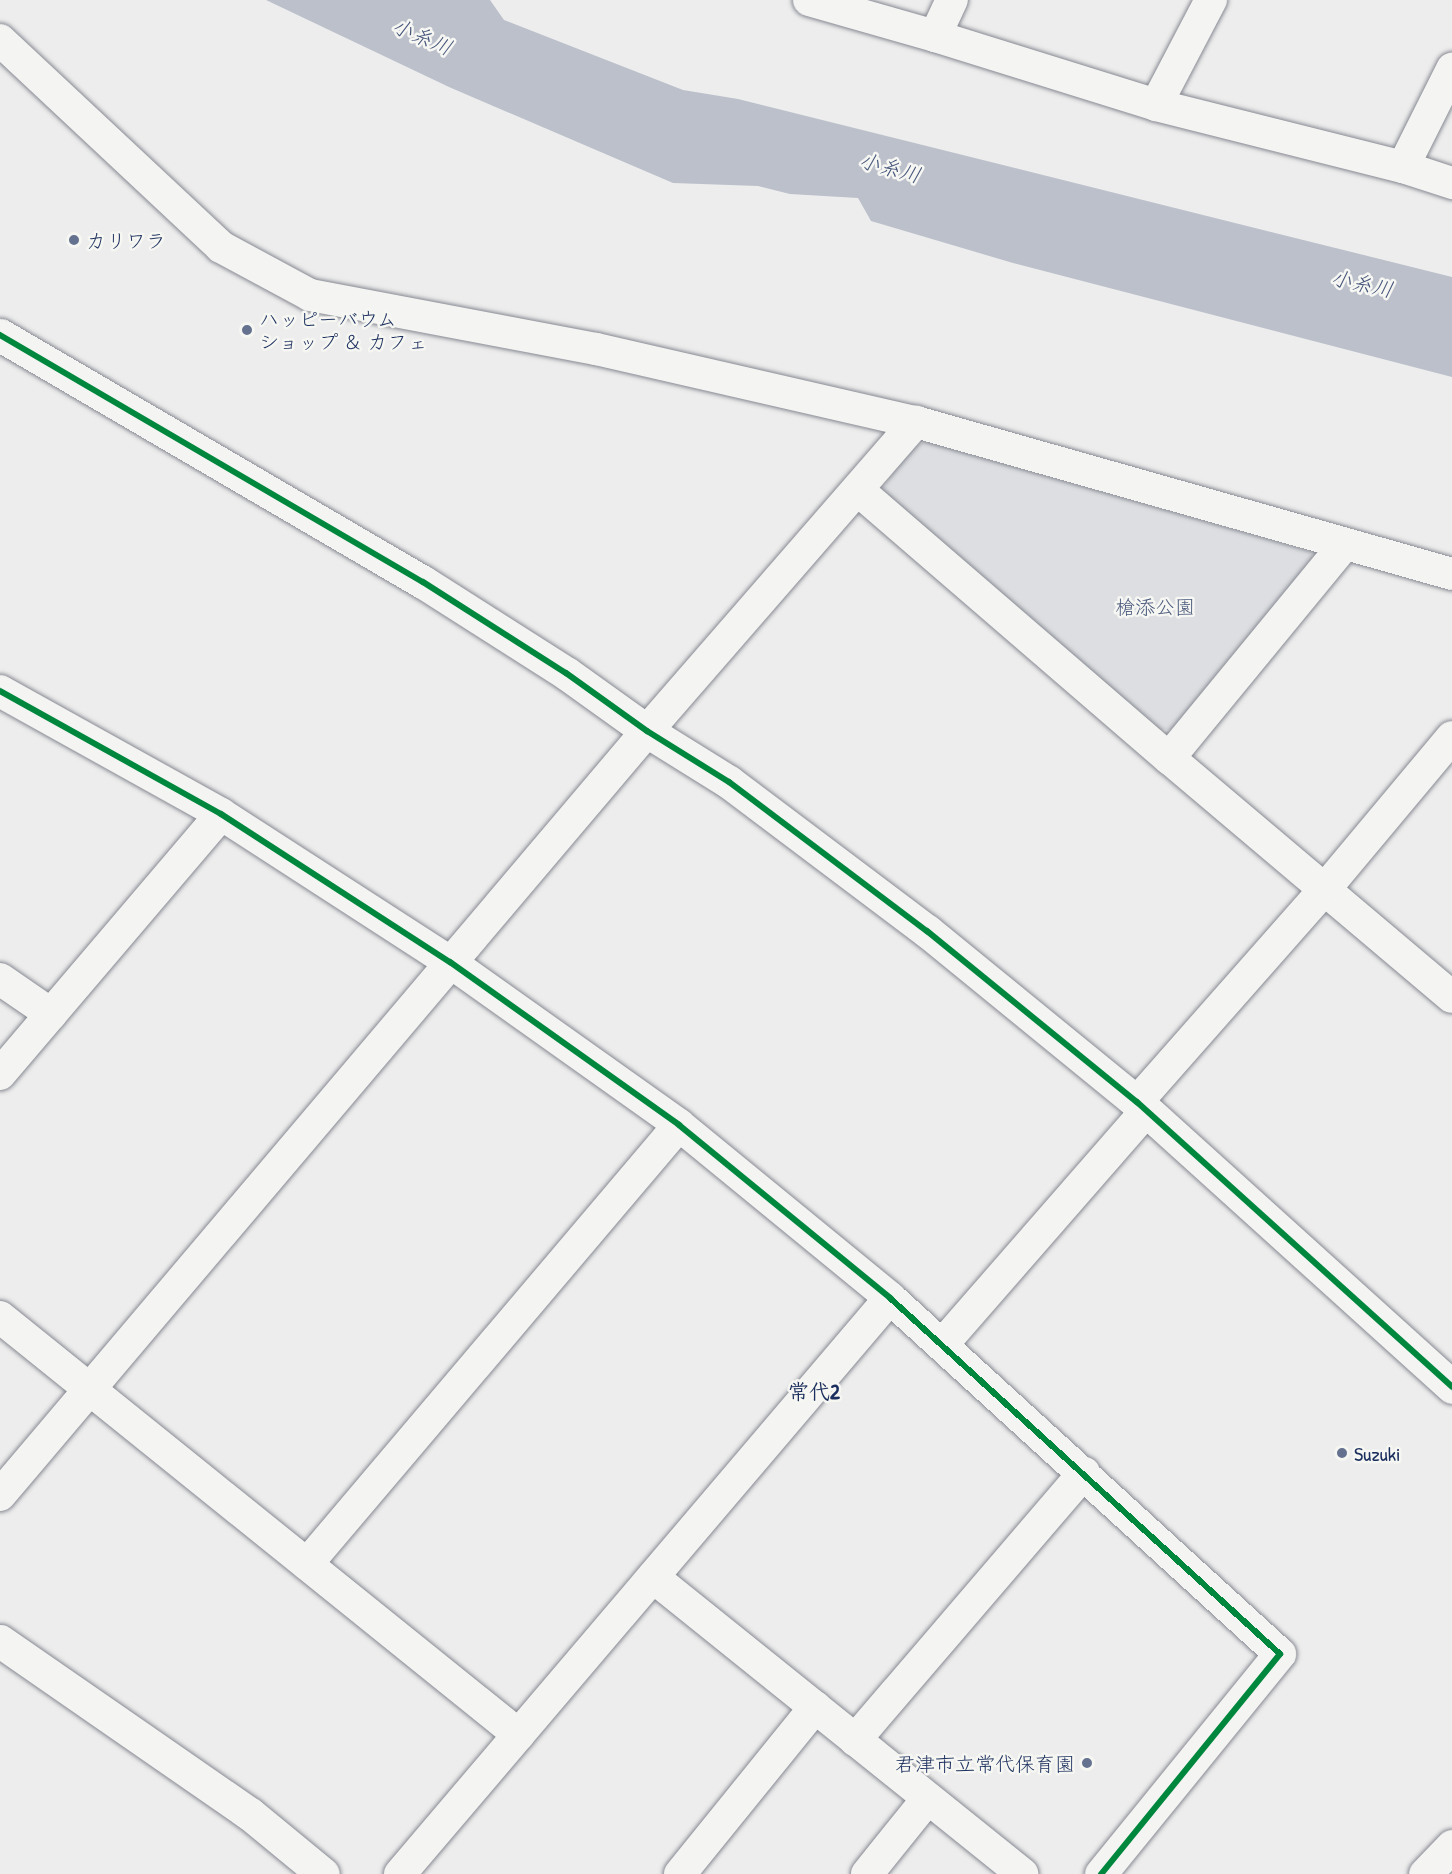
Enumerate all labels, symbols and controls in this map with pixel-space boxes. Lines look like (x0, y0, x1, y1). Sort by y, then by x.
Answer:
water label: 小糸川 (388, 13, 456, 61)
water label: 小糸川 (856, 148, 924, 188)
place label: カリワラ (86, 228, 166, 252)
marker: カリワラ (67, 233, 81, 247)
water label: 小糸川 (1329, 265, 1395, 303)
place label: ハッピーバウム ショップ ＆ カフェ (259, 306, 428, 353)
marker: ハッピーバウム ショップ ＆ カフェ (240, 323, 254, 337)
park label: 槍添公園 (1115, 594, 1195, 618)
district label: 常代2 (788, 1379, 840, 1405)
place label: Suzuki (1354, 1441, 1401, 1465)
marker: Suzuki (1335, 1446, 1349, 1460)
place label: 君津市立常代保育園 (895, 1751, 1075, 1775)
marker: 君津市立常代保育園 (1080, 1756, 1094, 1770)

